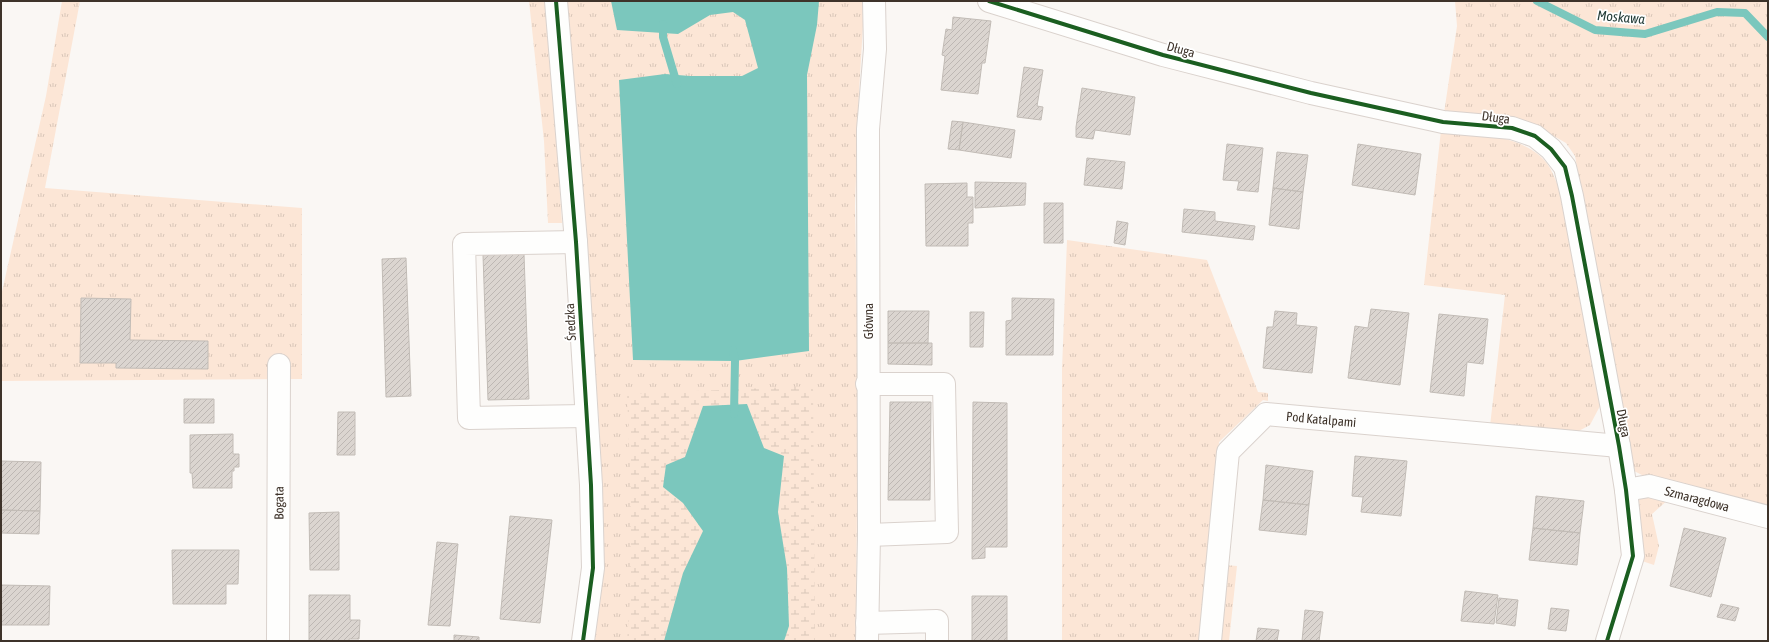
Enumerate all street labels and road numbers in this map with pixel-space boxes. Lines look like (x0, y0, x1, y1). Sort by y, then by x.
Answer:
street label: Długa (1165, 38, 1197, 61)
street label: Długa (1481, 108, 1511, 127)
street label: Średzka (562, 303, 579, 341)
street label: Główna (861, 303, 876, 339)
street label: Długa (1613, 408, 1634, 438)
street label: Pod Katalpami (1285, 409, 1357, 430)
street label: Szmaragdowa (1663, 483, 1731, 515)
street label: Bogata (271, 486, 287, 520)

